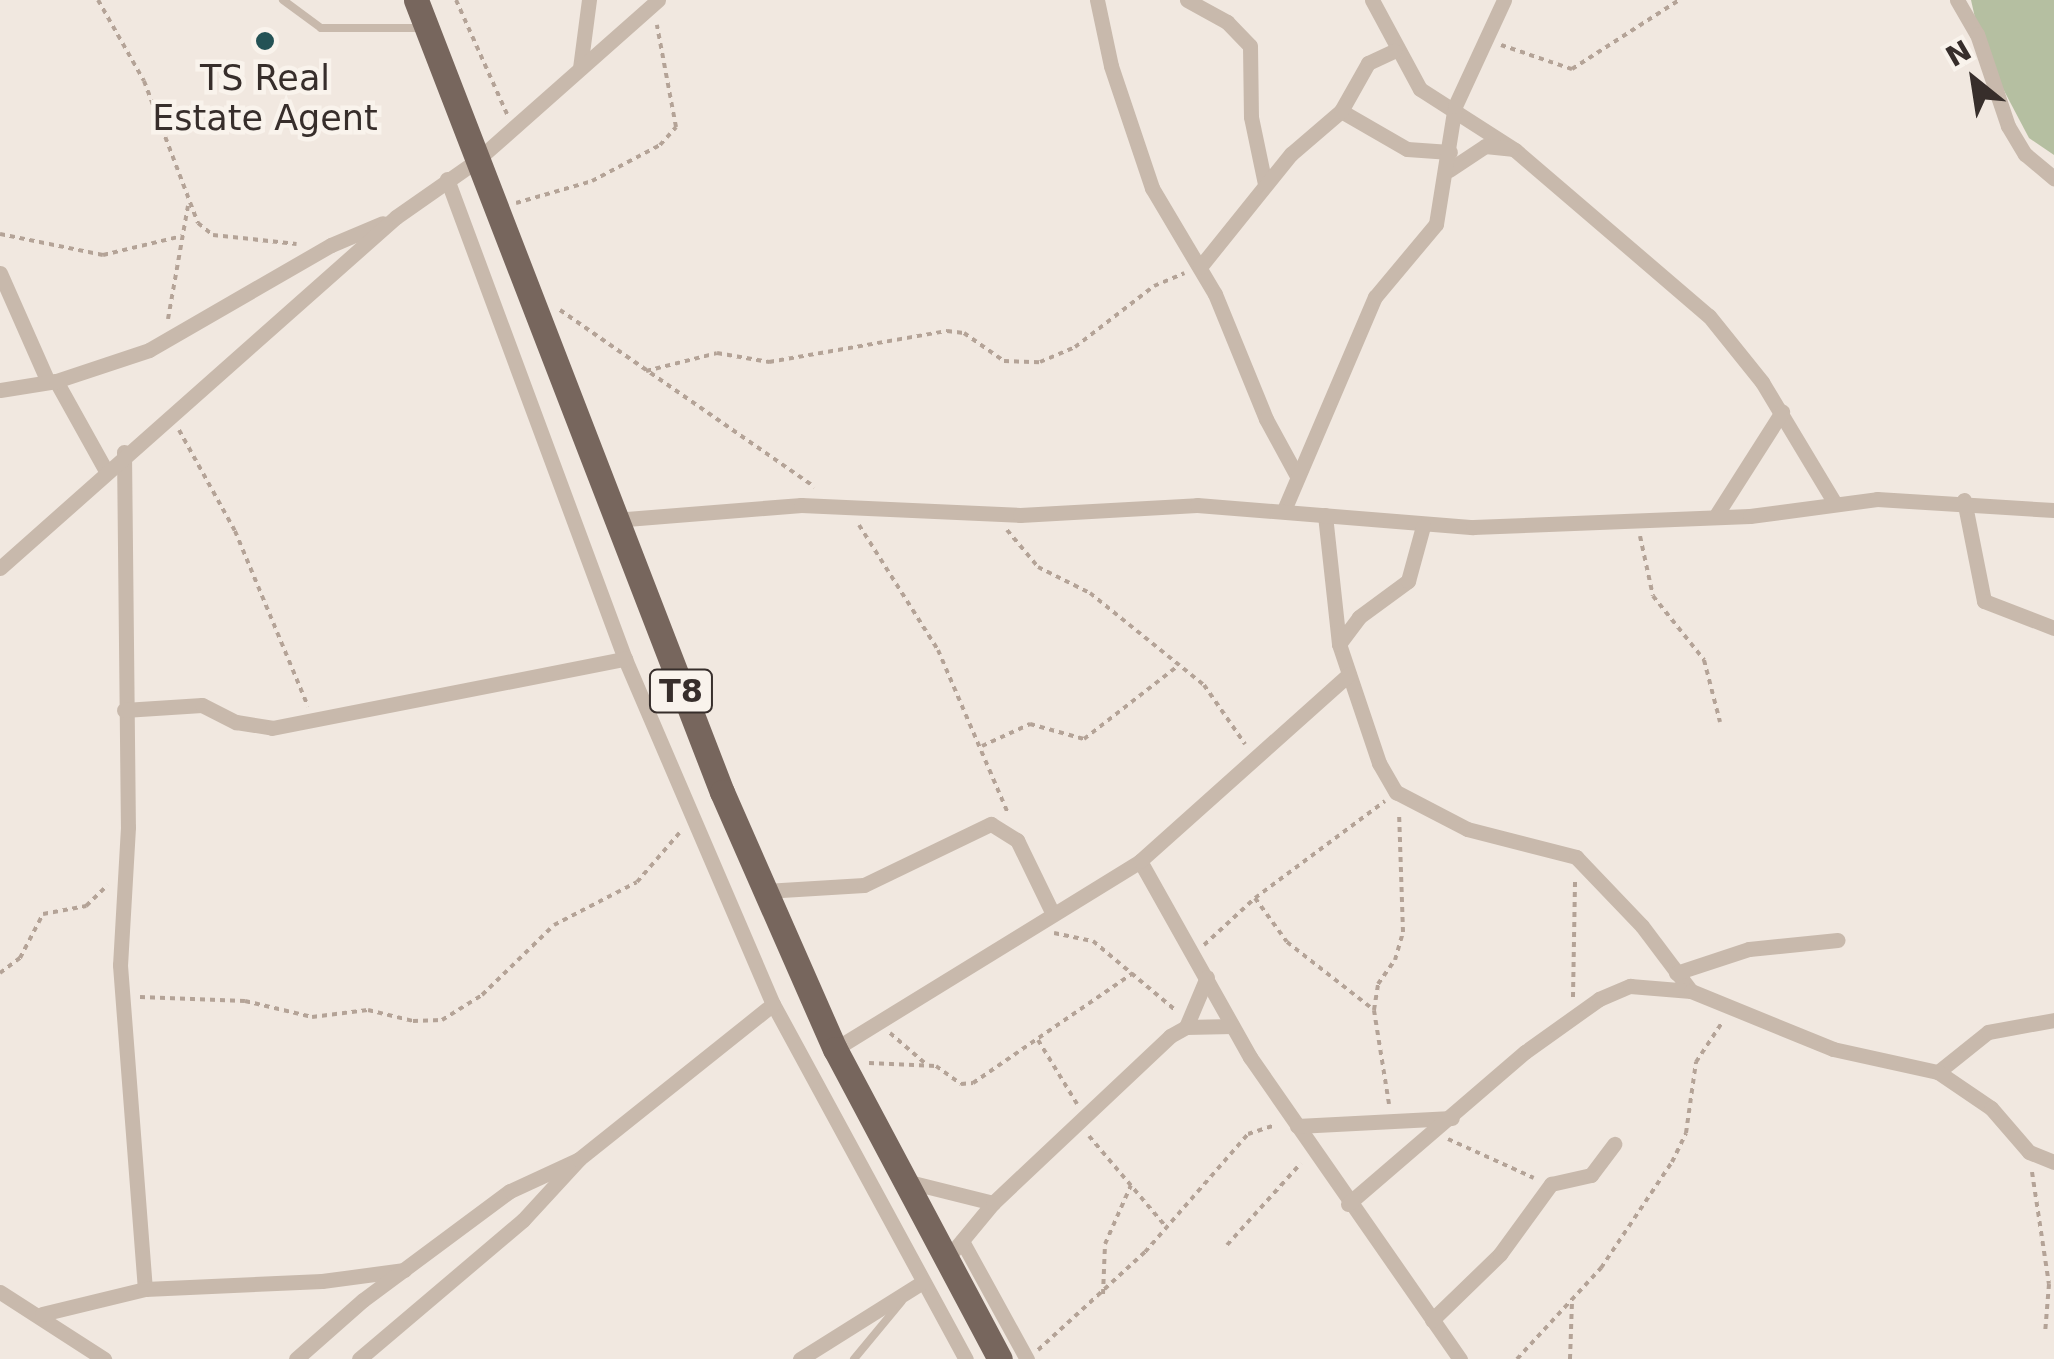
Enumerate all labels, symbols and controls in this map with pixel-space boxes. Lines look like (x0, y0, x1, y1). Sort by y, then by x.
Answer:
marker: TS Real Estate Agent (254, 30, 276, 52)
north arrow (1924, 30, 2024, 130)
text: N (1940, 33, 1977, 74)
place label: TS Real Estate Agent (152, 57, 378, 139)
road number: T8 (648, 664, 714, 718)

